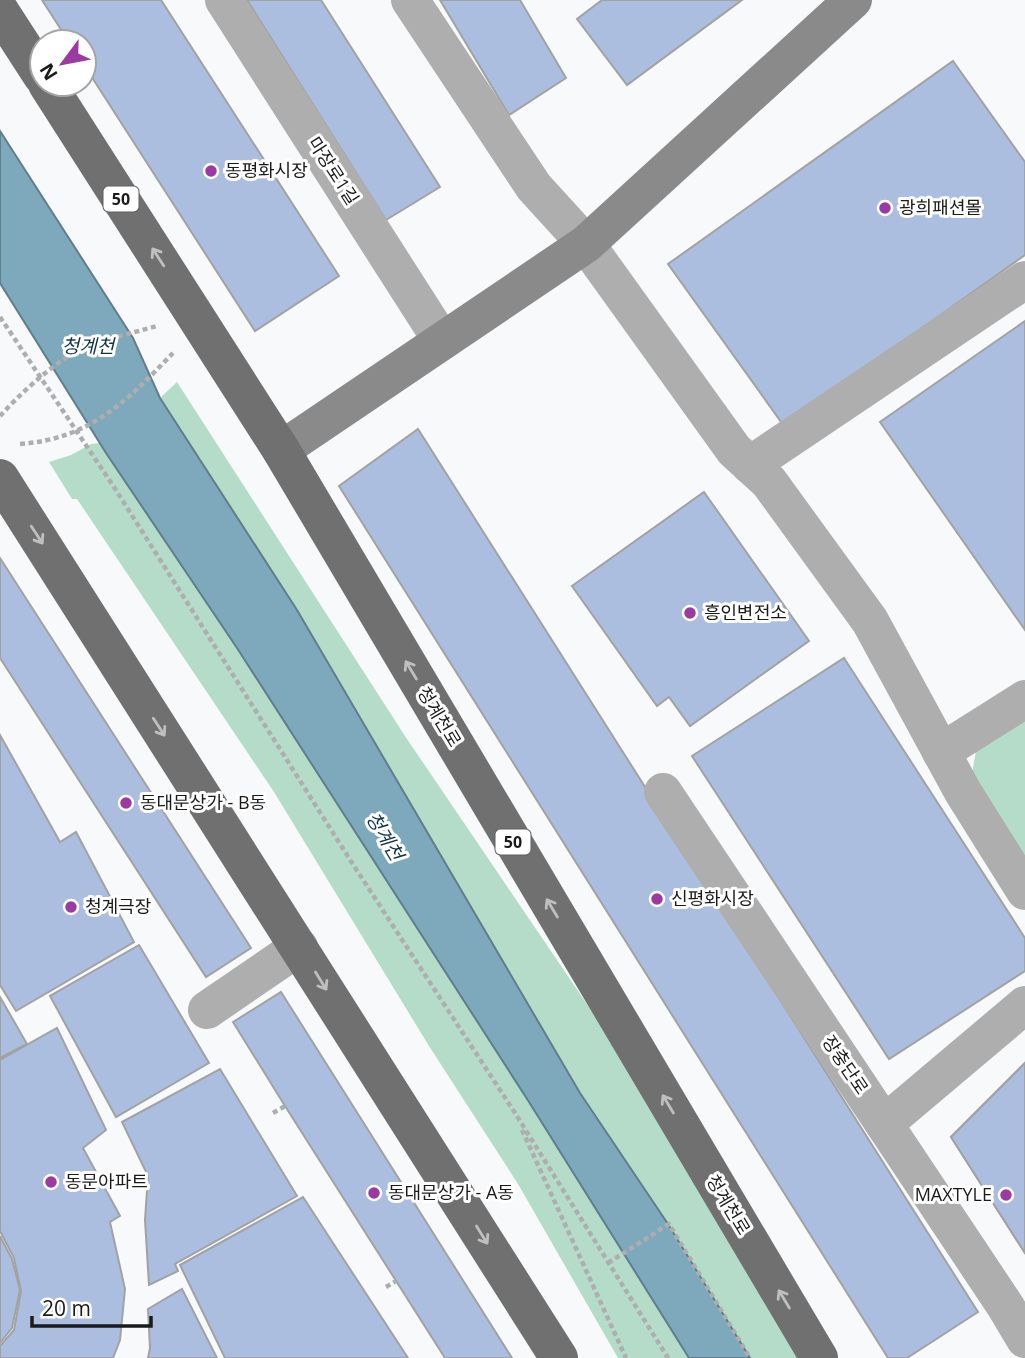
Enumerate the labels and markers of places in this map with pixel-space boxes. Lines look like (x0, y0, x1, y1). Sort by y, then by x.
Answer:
place label: 동평화시장 (225, 158, 308, 182)
marker: 동평화시장 (203, 163, 219, 179)
place label: 광희패션몰 (899, 195, 982, 219)
marker: 광희패션몰 (877, 200, 893, 216)
place label: 흥인변전소 (704, 600, 787, 624)
marker: 흥인변전소 (682, 605, 698, 621)
place label: 동대문상가 - B동 (140, 790, 266, 814)
marker: 동대문상가 - B동 (118, 795, 134, 811)
place label: 신평화시장 (671, 886, 754, 910)
marker: 신평화시장 (649, 891, 665, 907)
place label: 청계극장 (85, 894, 151, 918)
marker: 청계극장 (63, 899, 79, 915)
place label: 동문아파트 (65, 1169, 148, 1193)
marker: 동문아파트 (43, 1174, 59, 1190)
place label: 동대문상가 - A동 (388, 1180, 514, 1204)
place label: MAXTYLE (915, 1182, 992, 1206)
marker: 동대문상가 - A동 (366, 1185, 382, 1201)
marker: MAXTYLE (998, 1187, 1014, 1203)

